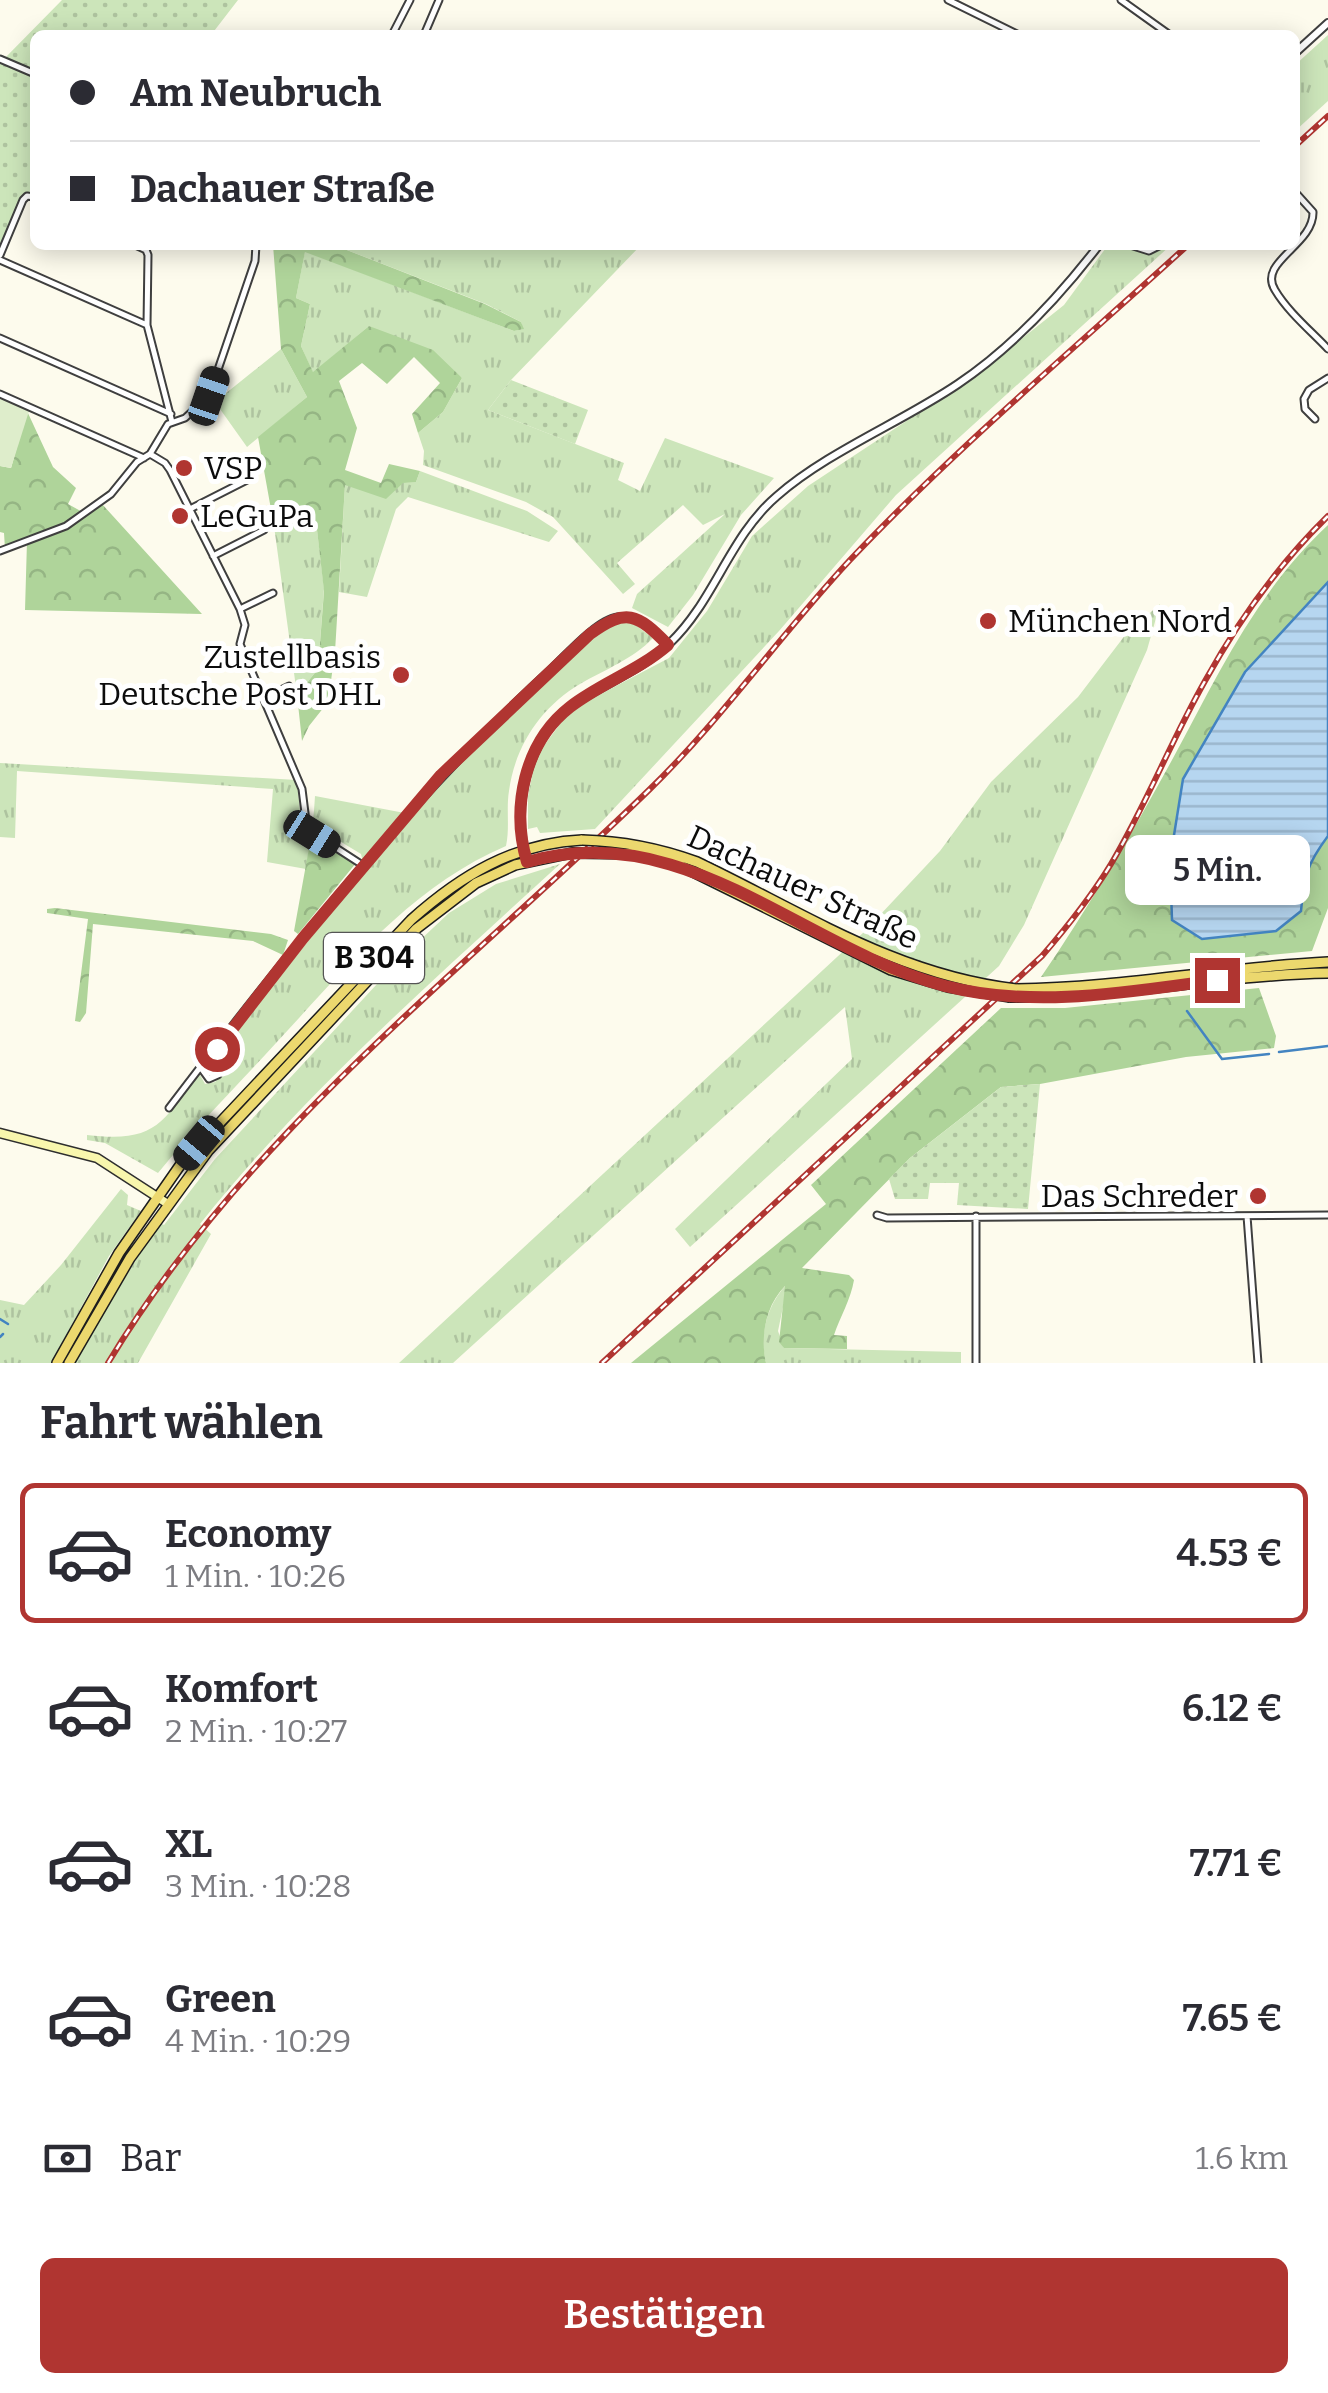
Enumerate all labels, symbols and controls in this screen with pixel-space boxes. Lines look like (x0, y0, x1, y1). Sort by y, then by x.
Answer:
text: Am Neubruch (130, 70, 381, 116)
text: Dachauer Straße (130, 166, 435, 212)
car (185, 363, 233, 429)
place label: VSP (204, 449, 262, 487)
marker: VSP (173, 457, 195, 479)
place label: LeGuPa (200, 497, 314, 535)
marker: LeGuPa (169, 505, 191, 527)
place label: München Nord (1008, 602, 1232, 640)
marker: München Nord (977, 610, 999, 632)
place label: Zustellbasis Deutsche Post DHL (98, 638, 381, 713)
marker: Zustellbasis Deutsche Post DHL (390, 664, 412, 686)
car (279, 805, 345, 863)
street label: Dachauer Straße (682, 817, 924, 957)
callout: 5 Min. (1124, 835, 1310, 905)
text: 5 Min. (1173, 851, 1262, 889)
road number: B 304 (324, 933, 424, 983)
route end (1195, 958, 1240, 1003)
route start (195, 1027, 240, 1072)
car (168, 1110, 230, 1176)
place label: Das Schreder (1040, 1177, 1238, 1215)
marker: Das Schreder (1247, 1185, 1269, 1207)
text: Fahrt wählen (40, 1396, 323, 1450)
icon: car (45, 1508, 135, 1598)
text: Economy (165, 1511, 331, 1557)
text: 4.53 € (1176, 1530, 1283, 1576)
text: 1 Min. · 10:26 (165, 1557, 346, 1595)
icon: car (45, 1663, 135, 1753)
text: Komfort (165, 1666, 318, 1712)
text: 6.12 € (1182, 1685, 1283, 1731)
text: 2 Min. · 10:27 (165, 1712, 347, 1750)
icon: car (45, 1818, 135, 1908)
text: XL (165, 1821, 212, 1867)
text: 7.71 € (1190, 1840, 1283, 1886)
text: 3 Min. · 10:28 (165, 1867, 351, 1905)
icon: car (45, 1973, 135, 2063)
text: Green (165, 1976, 276, 2022)
text: 7.65 € (1182, 1995, 1283, 2041)
text: 4 Min. · 10:29 (165, 2022, 351, 2060)
icon: cash (40, 2131, 95, 2186)
text: Bar (120, 2135, 181, 2181)
text: 1.6 km (1196, 2139, 1288, 2177)
button: Bestätigen (40, 2258, 1288, 2373)

